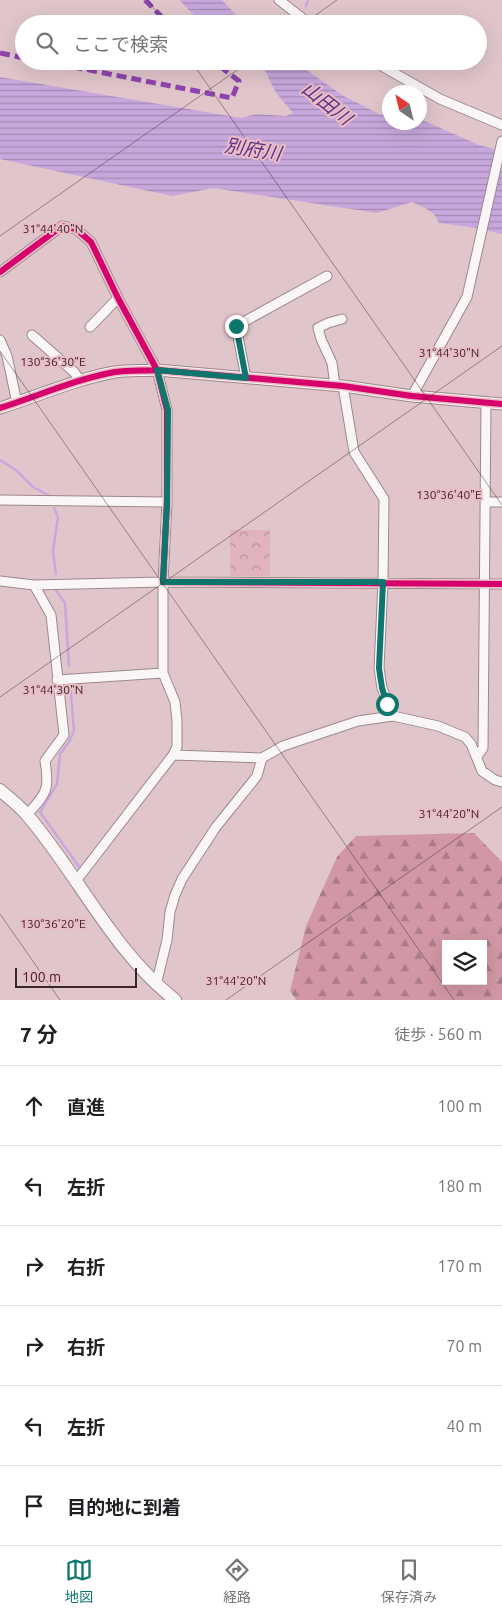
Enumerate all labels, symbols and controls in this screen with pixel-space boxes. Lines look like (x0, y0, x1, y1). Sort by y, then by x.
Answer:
search box (15, 15, 487, 70)
icon: search (33, 29, 61, 57)
text: ここで検索 (73, 33, 168, 55)
water label: 山田川 (298, 77, 358, 130)
north arrow (382, 85, 427, 130)
water label: 別府川 (223, 134, 285, 165)
text: 31°44'40"N (23, 222, 83, 235)
route end (225, 315, 248, 338)
text: 31°44'30"N (419, 346, 479, 359)
text: 130°36'30"E (20, 355, 86, 368)
text: 130°36'40"E (416, 488, 482, 501)
text: 31°44'30"N (23, 683, 83, 696)
route start (376, 693, 399, 716)
text: 31°44'20"N (419, 807, 479, 820)
text: 130°36'20"E (20, 917, 86, 930)
map controls (442, 940, 487, 985)
button: layers (442, 940, 487, 985)
scale bar (15, 965, 138, 988)
text: 100 m (22, 969, 61, 985)
text: 31°44'20"N (206, 974, 266, 987)
text: 7 分 (20, 1022, 58, 1046)
text: 徒歩 · 560 m (394, 1025, 482, 1043)
icon: ahead (20, 1092, 48, 1120)
text: 直進 (67, 1096, 105, 1118)
text: 100 m (437, 1097, 482, 1115)
icon: left (20, 1172, 48, 1200)
text: 左折 (67, 1176, 105, 1198)
text: 180 m (437, 1177, 482, 1195)
icon: right (20, 1252, 48, 1280)
text: 右折 (67, 1256, 105, 1278)
text: 170 m (437, 1257, 482, 1275)
icon: right (20, 1332, 48, 1360)
text: 右折 (67, 1336, 105, 1358)
text: 70 m (446, 1337, 482, 1355)
icon: left (20, 1412, 48, 1440)
text: 左折 (67, 1416, 105, 1438)
text: 40 m (446, 1417, 482, 1435)
icon: arrive (20, 1492, 48, 1520)
text: 目的地に到着 (67, 1496, 181, 1518)
tab: 地図 (65, 1556, 93, 1606)
tab: 経路 (223, 1556, 251, 1606)
tab: 保存済み (381, 1556, 437, 1606)

